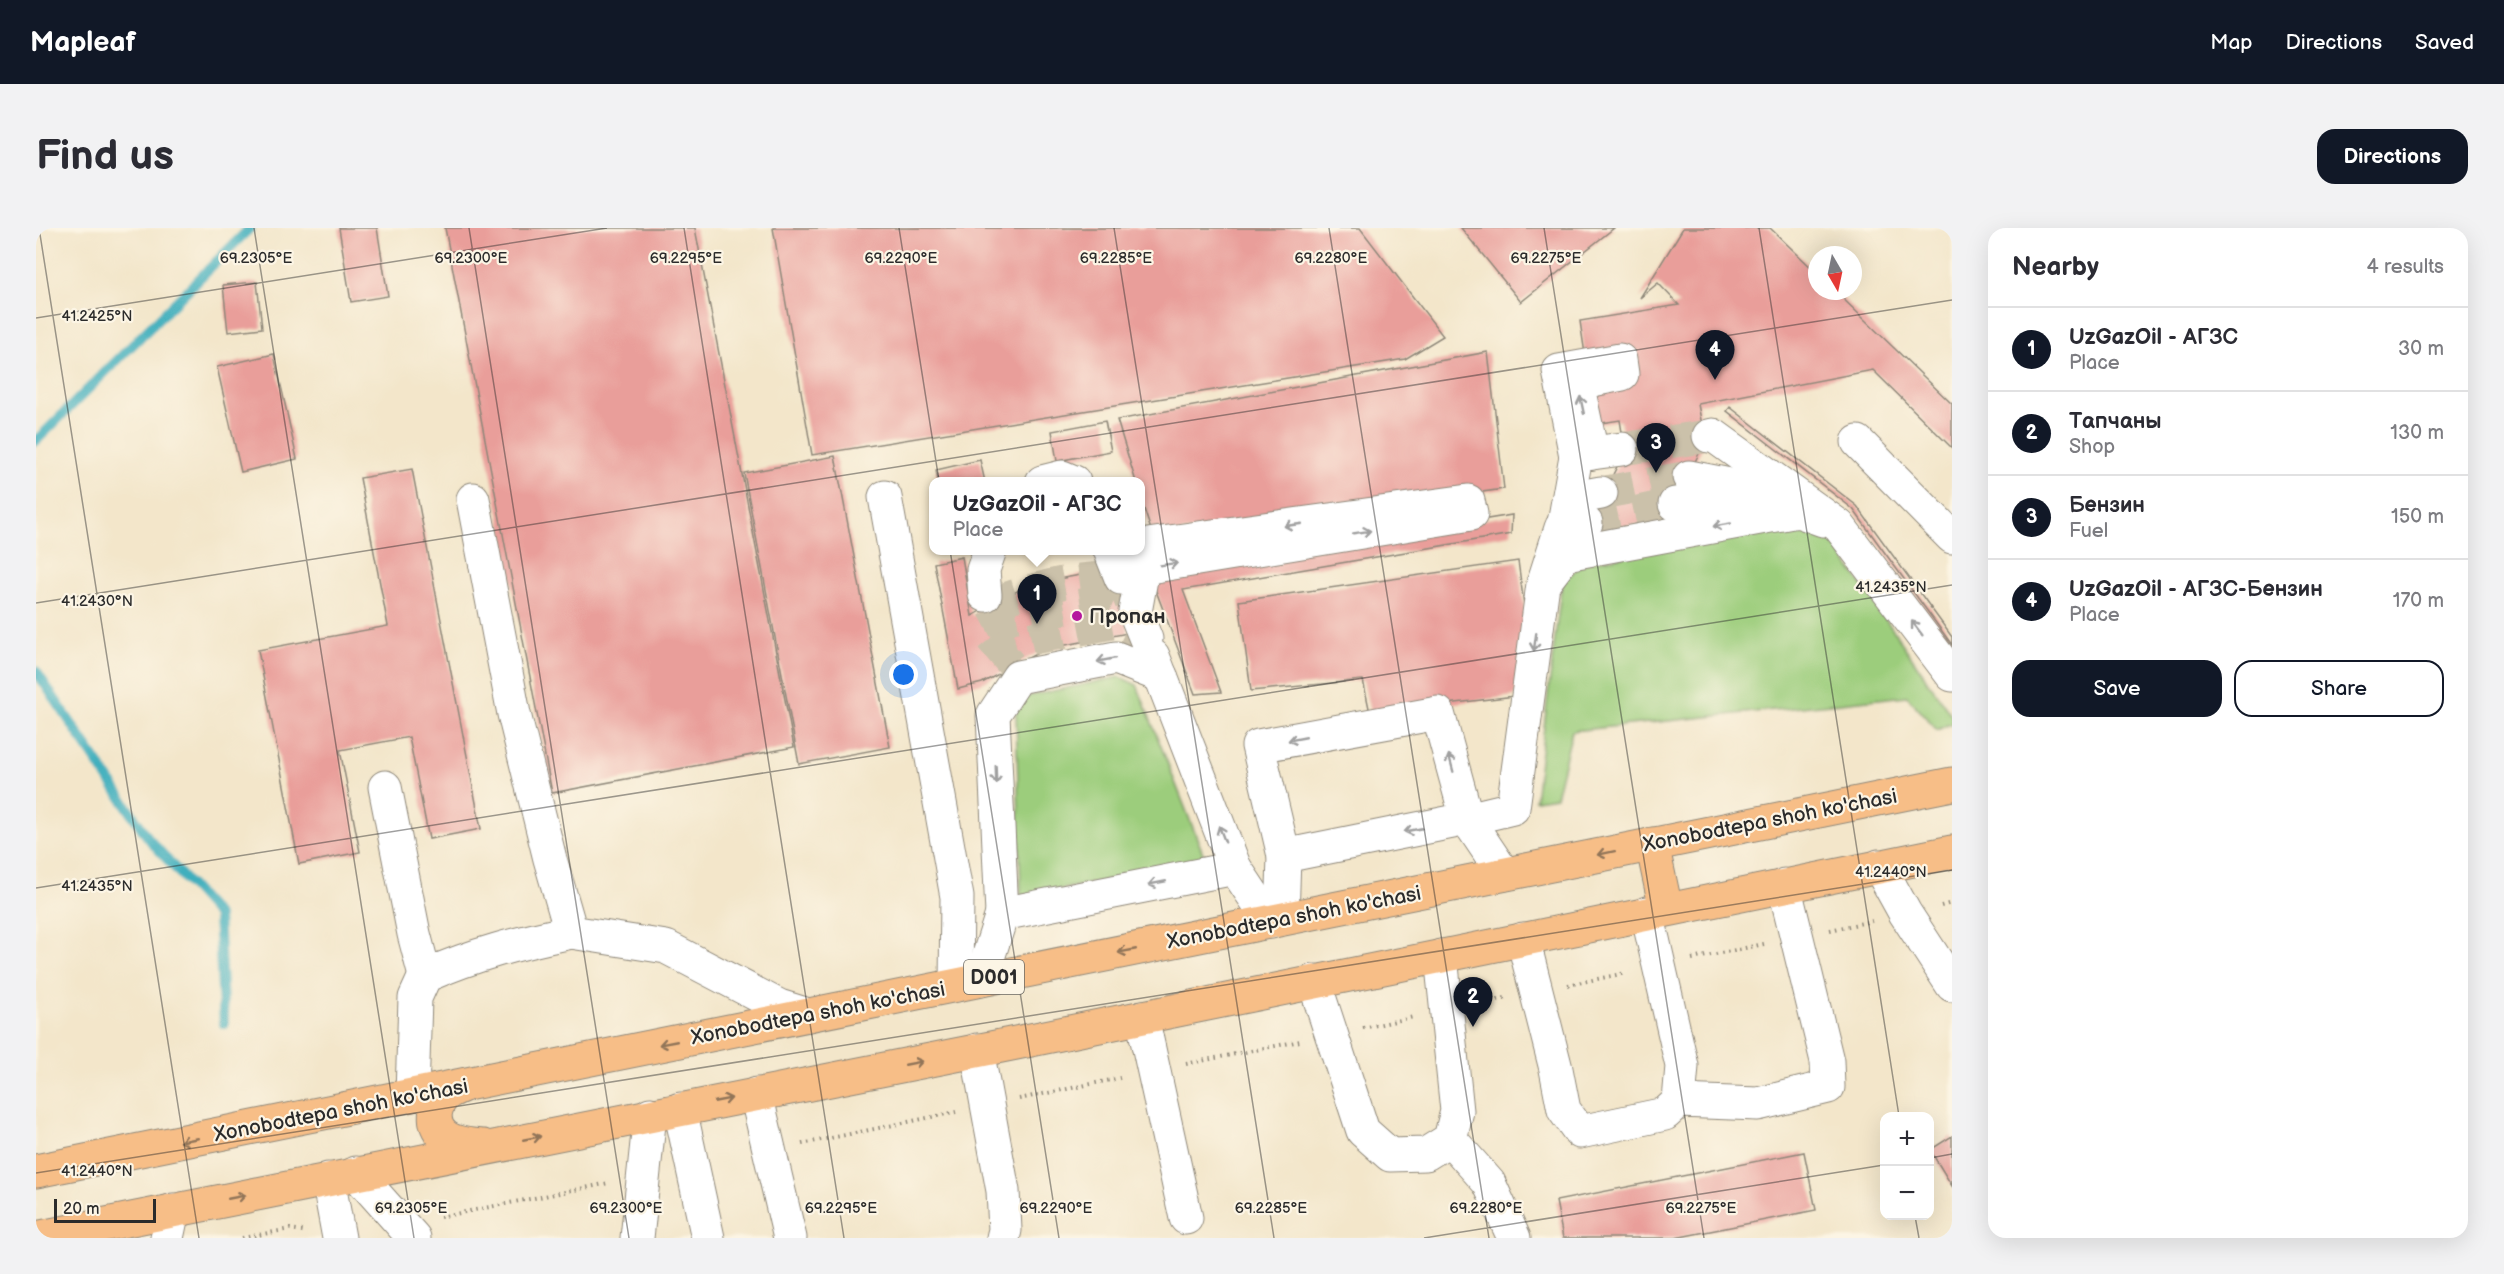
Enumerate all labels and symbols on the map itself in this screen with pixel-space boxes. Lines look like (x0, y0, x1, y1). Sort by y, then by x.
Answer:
north arrow (1808, 246, 1862, 300)
text: 69.2305°E (220, 249, 292, 268)
text: 69.2300°E (435, 249, 508, 268)
text: 69.2295°E (650, 249, 722, 268)
text: 69.2290°E (865, 249, 937, 268)
text: 69.2285°E (1080, 249, 1152, 268)
text: 69.2280°E (1295, 249, 1368, 268)
text: 69.2275°E (1510, 249, 1582, 268)
text: 41.2425°N (61, 307, 133, 326)
pin: 4 (1696, 330, 1734, 380)
one-way arrow (1576, 396, 1587, 416)
pin: 3 (1636, 424, 1676, 473)
one-way arrow (1284, 520, 1304, 531)
one-way arrow (1712, 520, 1732, 531)
one-way arrow (1351, 526, 1371, 537)
one-way arrow (1159, 558, 1179, 569)
pin: 1 (1018, 574, 1056, 624)
text: 41.2435°N (1855, 578, 1927, 597)
text: 41.2430°N (61, 592, 133, 611)
place label: Пропан (1089, 604, 1165, 629)
marker: Пропан (1070, 609, 1084, 623)
one-way arrow (1910, 620, 1923, 636)
one-way arrow (1530, 631, 1541, 651)
one-way arrow (1097, 655, 1116, 666)
your location (889, 660, 918, 689)
one-way arrow (1288, 734, 1307, 745)
one-way arrow (1445, 754, 1456, 773)
one-way arrow (990, 764, 1001, 784)
street label: Xonobodtepa shoh ko'chasi (1640, 784, 1899, 858)
one-way arrow (1403, 825, 1423, 836)
one-way arrow (1216, 826, 1227, 844)
one-way arrow (1597, 848, 1616, 860)
text: 41.2440°N (1855, 863, 1927, 882)
text: 41.2435°N (61, 877, 133, 896)
one-way arrow (1148, 878, 1167, 889)
street label: Xonobodtepa shoh ko'chasi (1164, 881, 1423, 955)
one-way arrow (1118, 945, 1137, 957)
road number: D001 (964, 960, 1024, 994)
street label: Xonobodtepa shoh ko'chasi (688, 977, 947, 1051)
pin: 2 (1454, 978, 1492, 1027)
one-way arrow (659, 1038, 679, 1049)
one-way arrow (905, 1056, 924, 1068)
street label: Xonobodtepa shoh ko'chasi (211, 1074, 470, 1148)
one-way arrow (713, 1094, 732, 1105)
one-way arrow (521, 1132, 541, 1143)
one-way arrow (180, 1135, 199, 1146)
text: 41.2440°N (61, 1162, 133, 1181)
one-way arrow (227, 1191, 247, 1202)
scale bar (54, 1196, 156, 1224)
text: 69.2305°E (375, 1199, 447, 1218)
text: 69.2300°E (590, 1199, 663, 1218)
text: 69.2295°E (805, 1199, 877, 1218)
text: 69.2290°E (1020, 1199, 1092, 1218)
text: 69.2285°E (1235, 1199, 1307, 1218)
text: 69.2280°E (1450, 1199, 1523, 1218)
text: 69.2275°E (1665, 1199, 1737, 1218)

